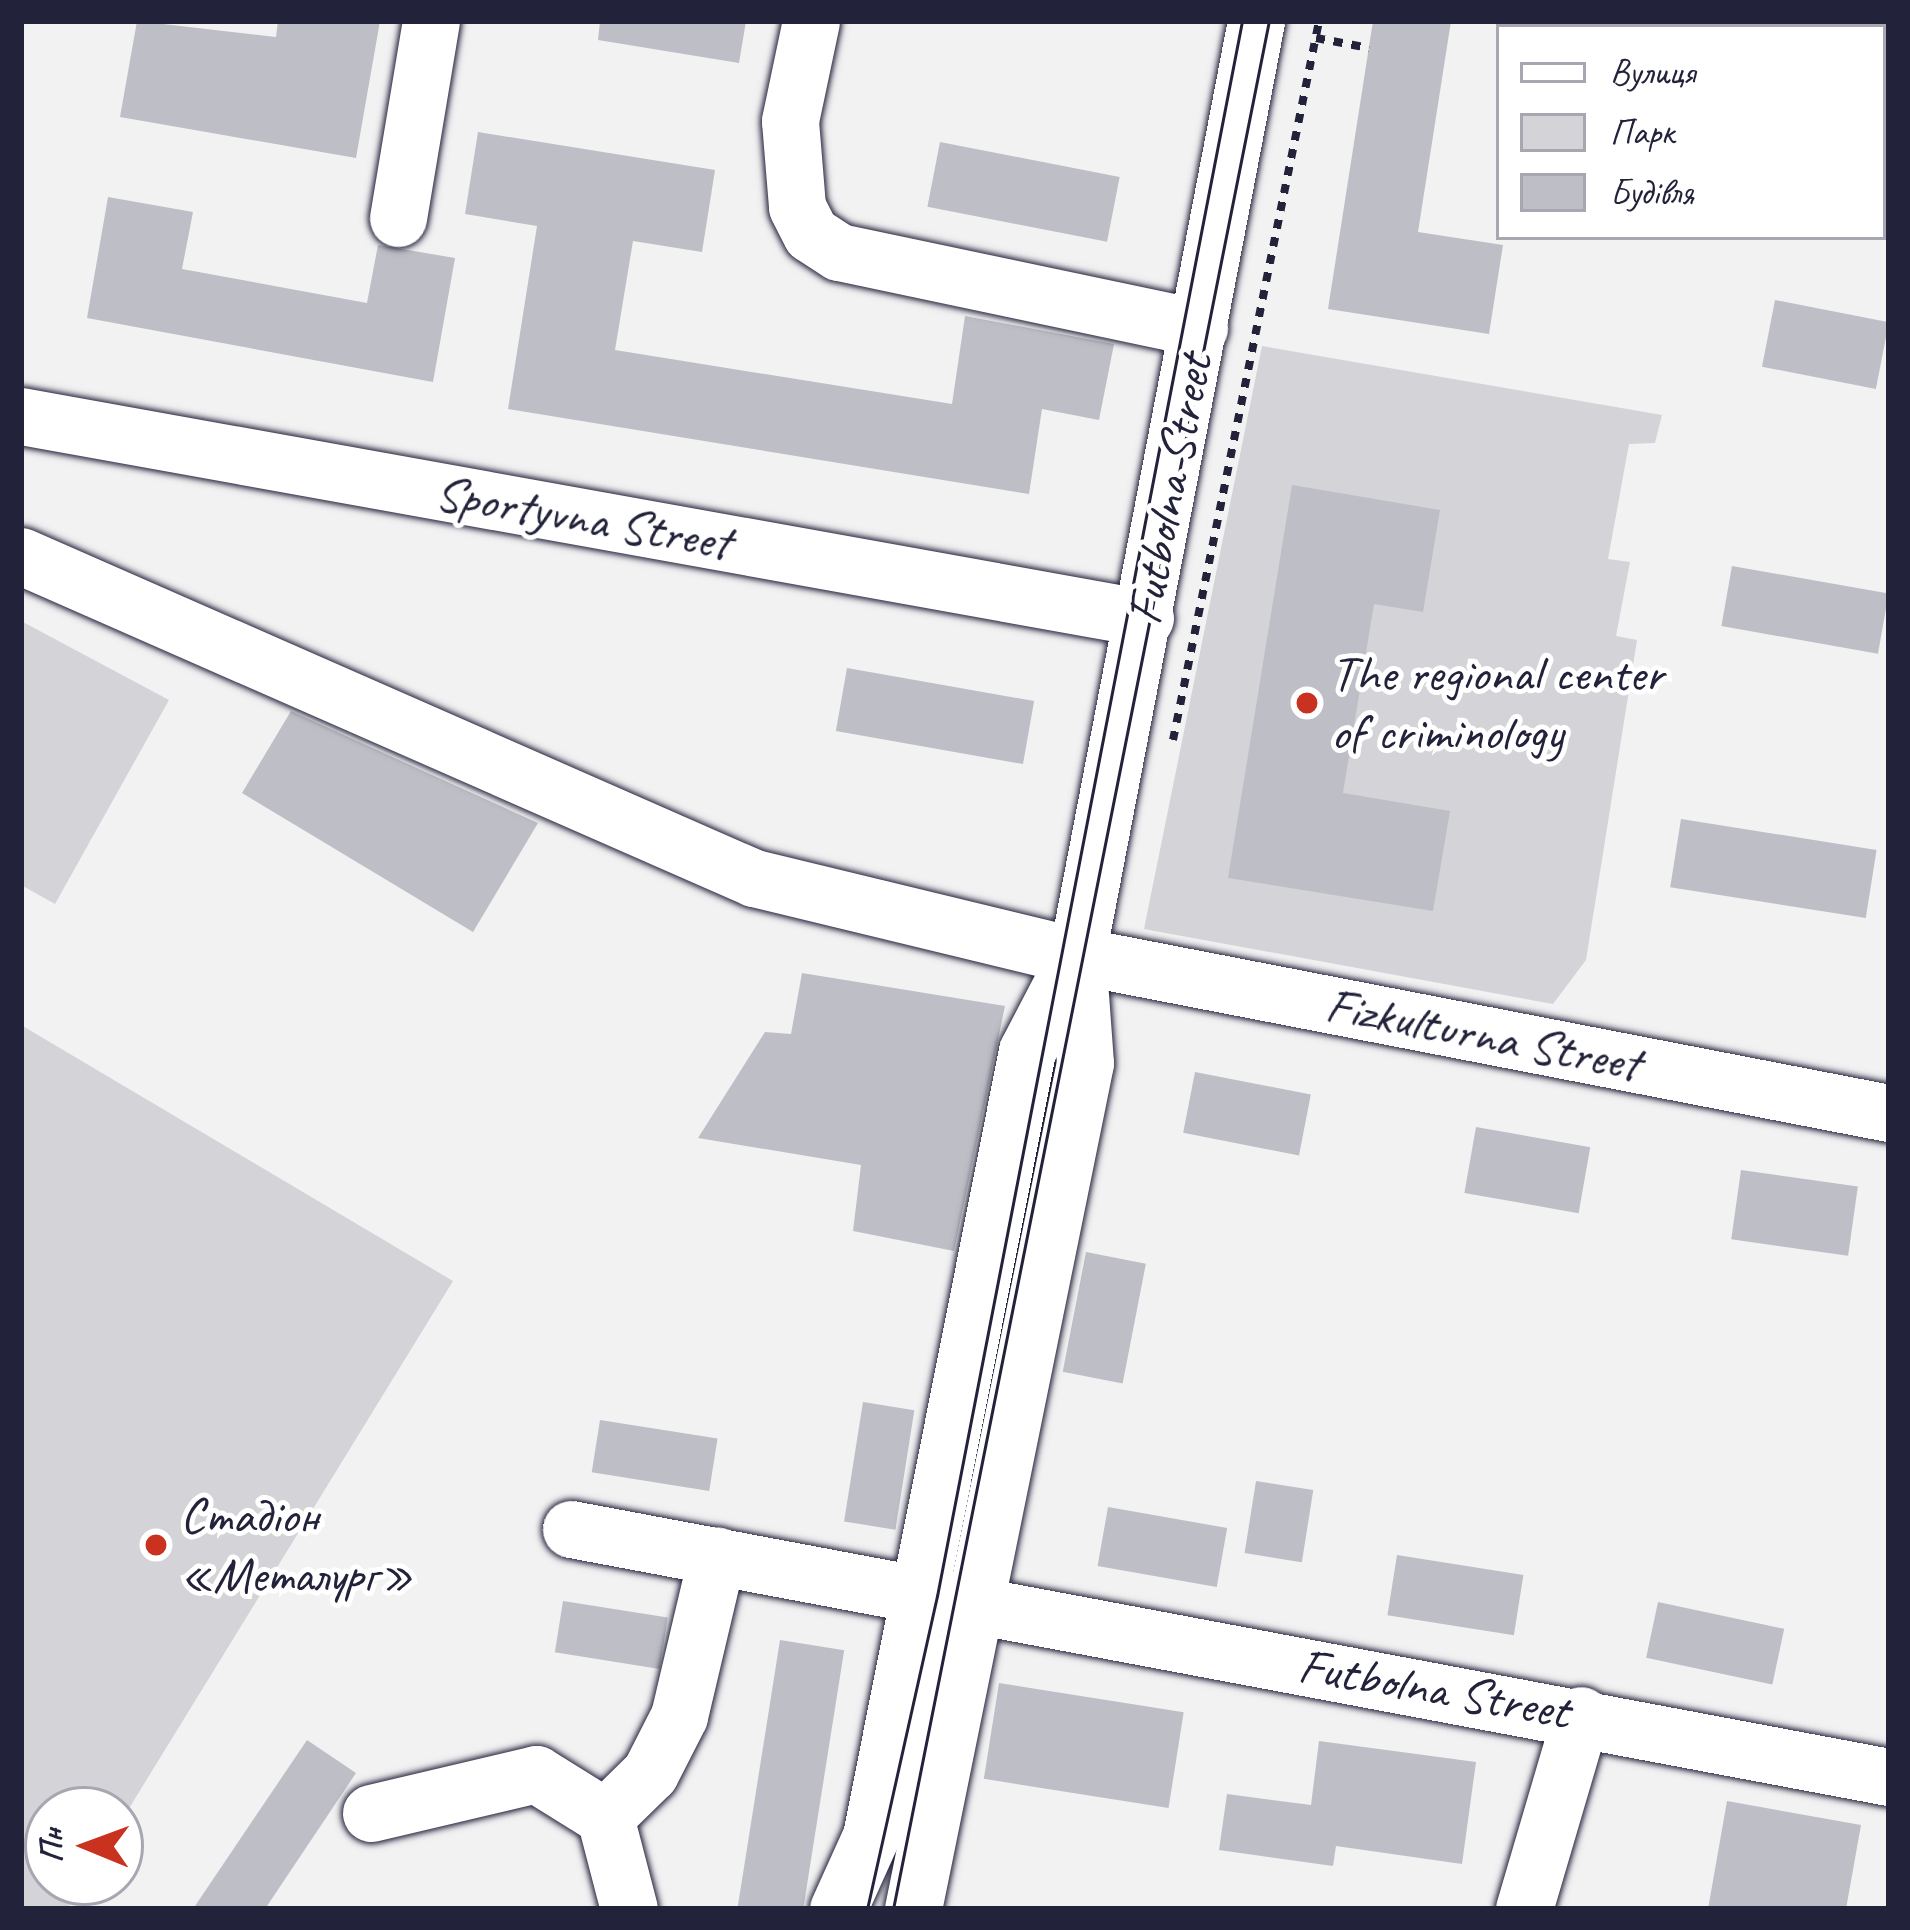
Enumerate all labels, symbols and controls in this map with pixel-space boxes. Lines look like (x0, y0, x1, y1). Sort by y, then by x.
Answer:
legend (1496, 24, 1886, 240)
text: Вулиця (1610, 49, 1695, 95)
text: Парк (1610, 109, 1674, 155)
text: Будівля (1610, 169, 1694, 215)
street label: Futbolna Street (1113, 348, 1225, 630)
street label: Sportyvna Street (431, 461, 735, 573)
place label: The regional center of criminology (1331, 643, 1664, 763)
marker: The regional center of criminology (1294, 690, 1320, 716)
street label: Fizkulturna Street (1321, 974, 1645, 1094)
place label: Стадіон «Металург» (180, 1485, 413, 1605)
marker: Стадіон «Металург» (143, 1532, 169, 1558)
street label: Futbolna Street (1294, 1634, 1574, 1742)
north arrow (24, 1786, 144, 1906)
text: Пн (30, 1828, 72, 1863)

